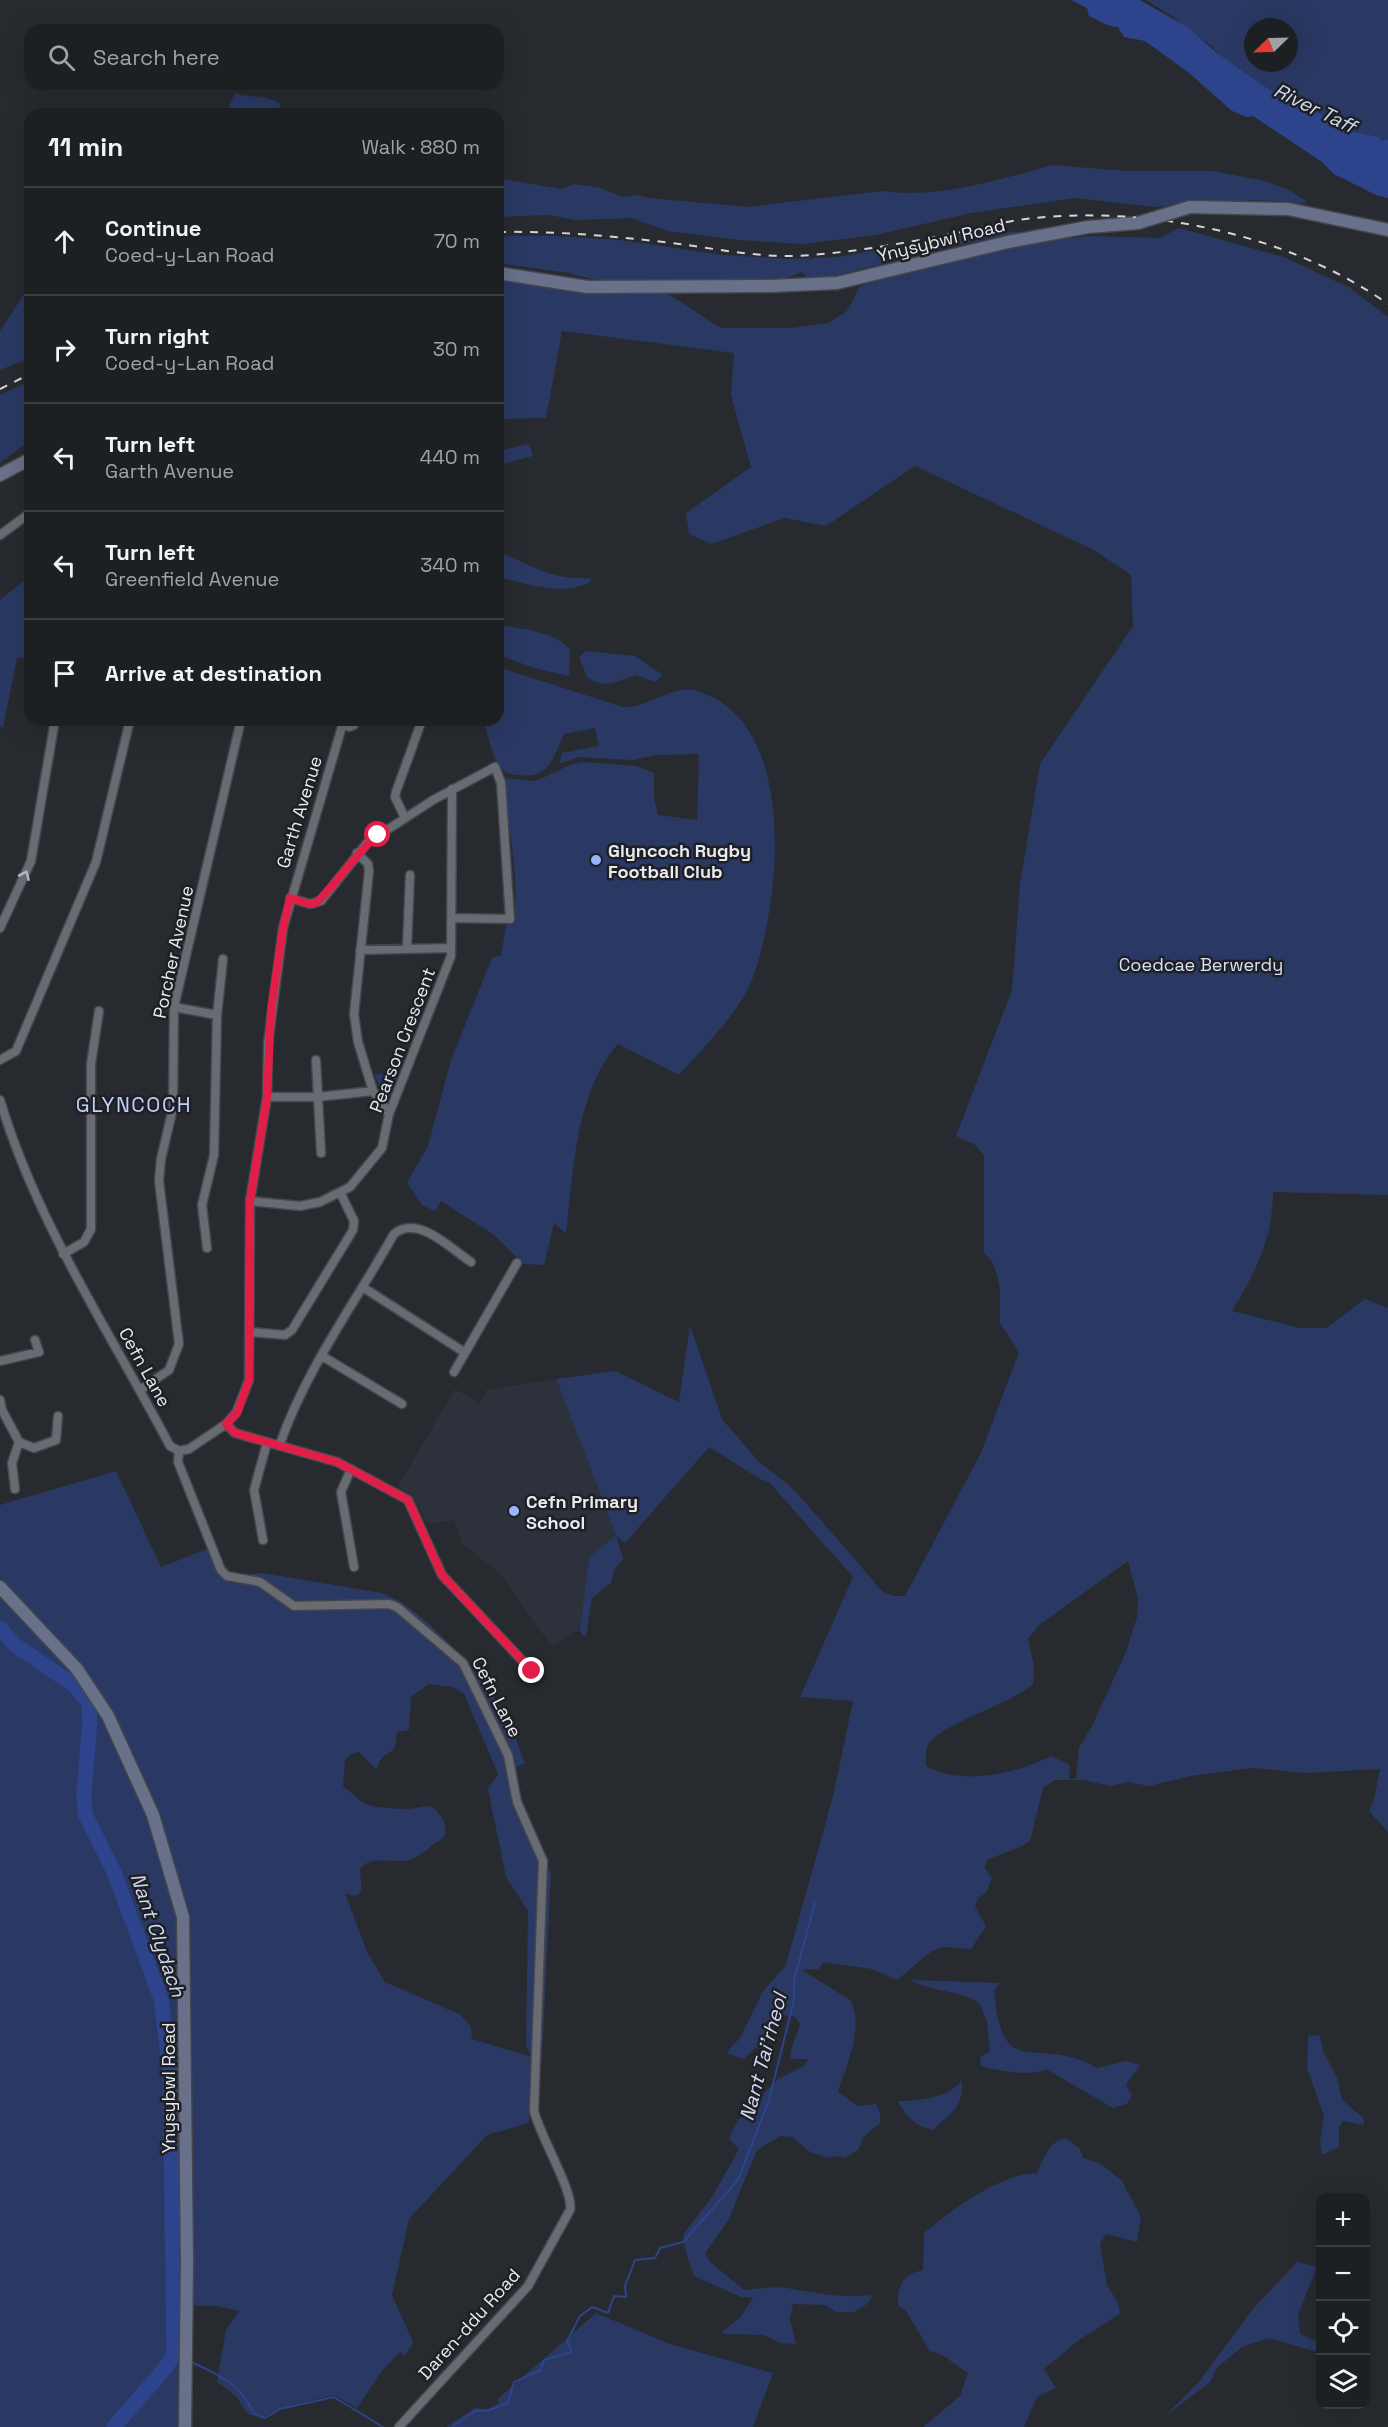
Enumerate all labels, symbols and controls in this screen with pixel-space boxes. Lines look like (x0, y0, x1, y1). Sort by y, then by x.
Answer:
north arrow (1244, 18, 1298, 72)
search box (24, 24, 504, 90)
icon: search (45, 41, 78, 74)
text: Search here (93, 43, 220, 71)
water label: River Taff (1270, 77, 1363, 140)
text: 11 min (48, 130, 123, 164)
text: Walk · 880 m (361, 134, 480, 160)
street label: Ynysybwl Road (875, 213, 1007, 267)
text: Continue (105, 214, 201, 242)
icon: ahead (48, 225, 81, 258)
text: 70 m (434, 228, 480, 254)
text: Coed-y-Lan Road (105, 242, 274, 268)
text: Turn right (105, 322, 210, 350)
icon: right (48, 333, 81, 366)
text: 30 m (433, 336, 480, 362)
text: Coed-y-Lan Road (105, 350, 274, 376)
text: Turn left (105, 430, 195, 458)
icon: left (48, 441, 81, 474)
text: 440 m (420, 444, 480, 470)
text: Garth Avenue (105, 458, 234, 484)
text: Turn left (105, 538, 195, 566)
icon: left (48, 549, 81, 582)
text: 340 m (420, 552, 480, 578)
text: Greenfield Avenue (105, 566, 279, 592)
icon: arrive (48, 657, 81, 690)
text: Arrive at destination (105, 659, 322, 687)
street label: Garth Avenue (271, 753, 327, 871)
route start (364, 821, 390, 847)
place label: Glyncoch Rugby Football Club (608, 839, 751, 883)
marker: Glyncoch Rugby Football Club (589, 853, 603, 867)
one-way arrow (18, 870, 30, 881)
street label: Porcher Avenue (148, 883, 198, 1021)
park label: Coedcae Berwerdy (1119, 953, 1283, 976)
street label: Pearson Crescent (364, 964, 440, 1116)
district label: GLYNCOCH (76, 1091, 192, 1118)
street label: Cefn Lane (114, 1323, 176, 1411)
place label: Cefn Primary School (526, 1490, 638, 1534)
marker: Cefn Primary School (507, 1504, 521, 1518)
street label: Cefn Lane (467, 1653, 527, 1741)
route end (518, 1657, 544, 1683)
water label: Nant Clydach (125, 1870, 192, 2001)
water label: Nant Tai'rheol (734, 1988, 793, 2124)
street label: Ynysybwl Road (157, 2022, 180, 2154)
map controls (1316, 2193, 1370, 2409)
button: + (1316, 2193, 1370, 2247)
button: − (1316, 2247, 1370, 2301)
street label: Daren-ddu Road (413, 2264, 525, 2384)
button: locate (1316, 2301, 1370, 2355)
button: layers (1316, 2355, 1370, 2409)

